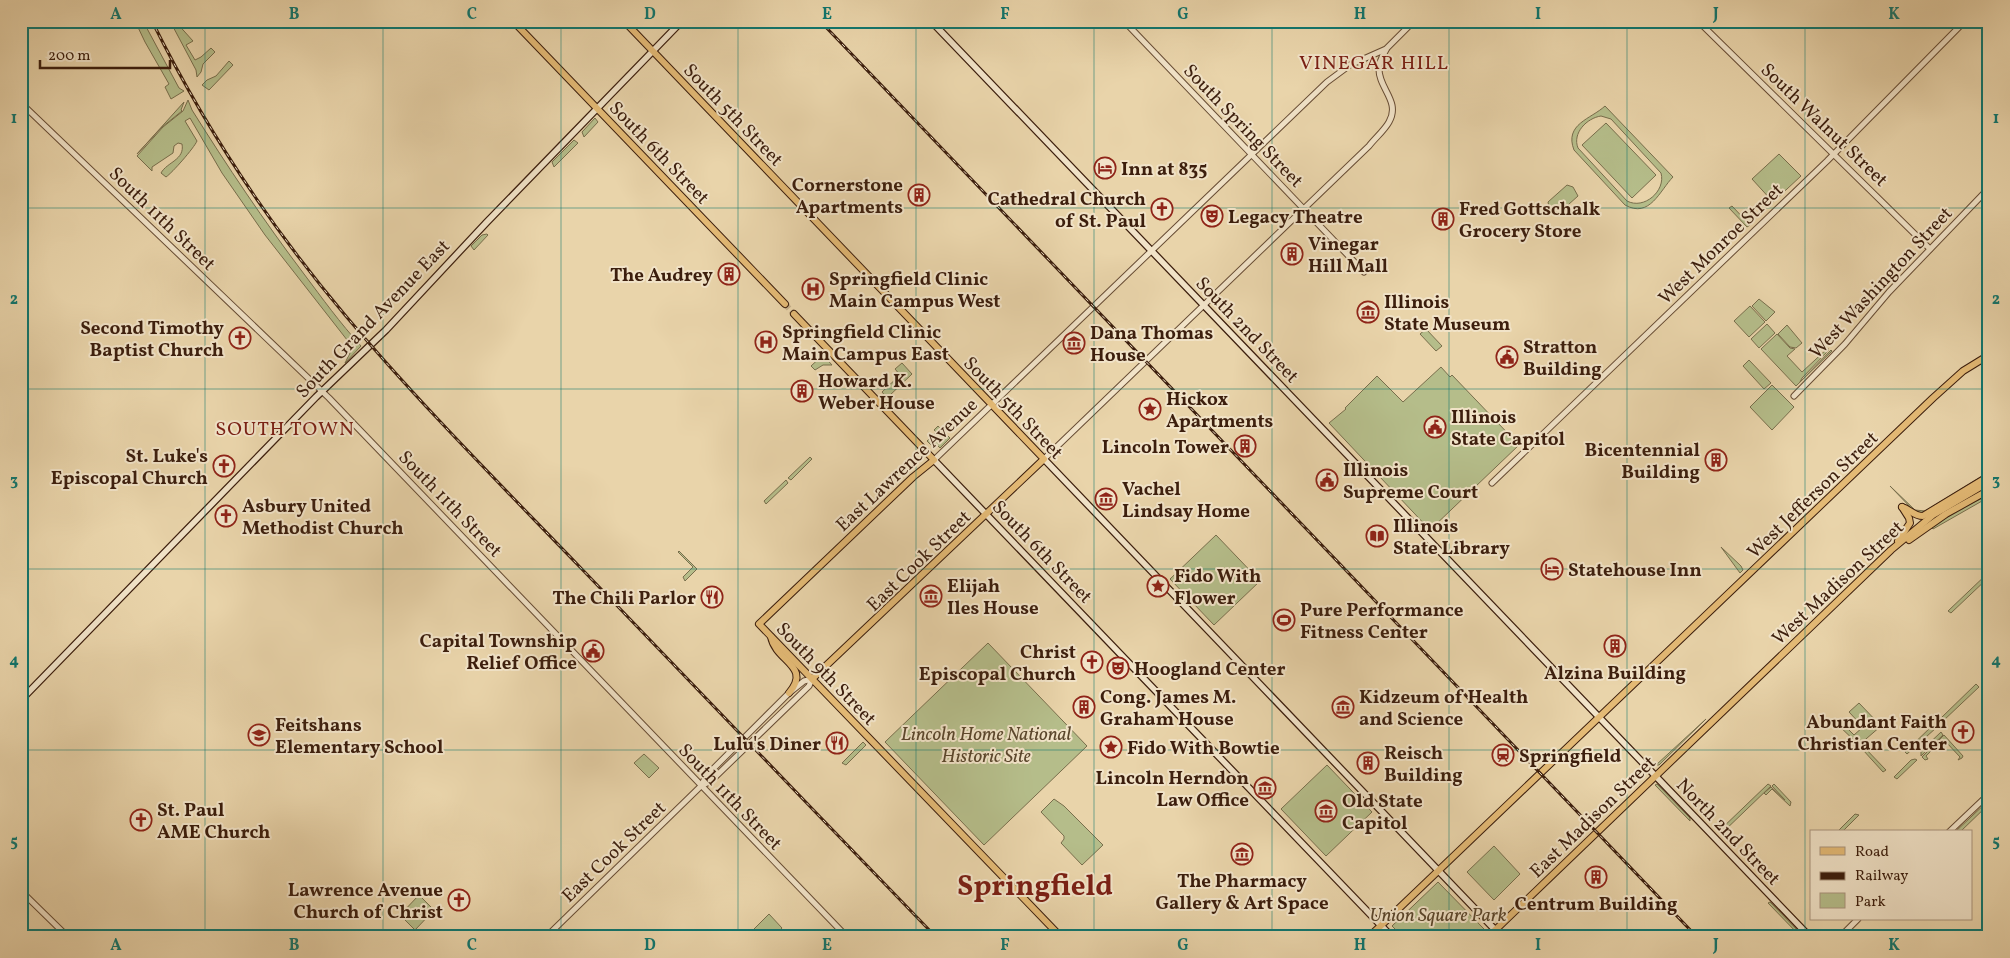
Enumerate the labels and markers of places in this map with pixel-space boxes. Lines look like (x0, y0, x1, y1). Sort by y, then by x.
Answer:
hotel icon: Inn at 835 (1093, 156, 1117, 180)
place label: Inn at 835 (1121, 157, 1207, 183)
place label: Cornerstone Apartments (792, 173, 903, 221)
building icon: Cornerstone Apartments (907, 183, 931, 207)
place label: Cathedral Church of St. Paul (988, 187, 1146, 235)
church icon: Cathedral Church of St. Paul (1150, 197, 1174, 221)
place label: Fred Gottschalk Grocery Store (1459, 197, 1601, 245)
theatre icon: Legacy Theatre (1200, 204, 1224, 228)
place label: Legacy Theatre (1228, 205, 1363, 231)
building icon: Fred Gottschalk Grocery Store (1431, 207, 1455, 231)
place label: Vinegar Hill Mall (1308, 232, 1388, 280)
building icon: Vinegar Hill Mall (1280, 242, 1304, 266)
building icon: The Audrey (717, 262, 741, 286)
place label: The Audrey (610, 263, 713, 289)
place label: Springfield Clinic Main Campus West (829, 267, 1000, 315)
hospital icon: Springfield Clinic Main Campus West (801, 277, 825, 301)
place label: Illinois State Museum (1384, 290, 1510, 338)
museum icon: Illinois State Museum (1356, 300, 1380, 324)
place label: Second Timothy Baptist Church (80, 316, 224, 364)
place label: Springfield Clinic Main Campus East (782, 320, 949, 368)
place label: Dana Thomas House (1090, 321, 1213, 369)
church icon: Second Timothy Baptist Church (228, 326, 252, 350)
hospital icon: Springfield Clinic Main Campus East (754, 330, 778, 354)
museum icon: Dana Thomas House (1062, 331, 1086, 355)
place label: Stratton Building (1523, 335, 1602, 383)
public building icon: Stratton Building (1495, 345, 1519, 369)
place label: Howard K. Weber House (818, 369, 935, 417)
building icon: Howard K. Weber House (790, 379, 814, 403)
place label: Hickox Apartments (1166, 387, 1274, 435)
place icon: Hickox Apartments (1138, 397, 1162, 421)
place label: Illinois State Capitol (1451, 405, 1565, 453)
public building icon: Illinois State Capitol (1423, 415, 1447, 439)
building icon: Lincoln Tower (1233, 434, 1257, 458)
place label: Lincoln Tower (1102, 435, 1229, 461)
place label: Bicentennial Building (1585, 438, 1700, 486)
place label: St. Luke's Episcopal Church (51, 444, 208, 492)
building icon: Bicentennial Building (1704, 448, 1728, 472)
church icon: St. Luke's Episcopal Church (212, 454, 236, 478)
place label: Illinois Supreme Court (1343, 458, 1478, 506)
public building icon: Illinois Supreme Court (1315, 468, 1339, 492)
place label: Vachel Lindsay Home (1122, 477, 1250, 525)
museum icon: Vachel Lindsay Home (1094, 487, 1118, 511)
place label: Asbury United Methodist Church (242, 494, 404, 542)
church icon: Asbury United Methodist Church (214, 504, 238, 528)
place label: Illinois State Library (1393, 514, 1510, 562)
library icon: Illinois State Library (1365, 524, 1389, 548)
hotel icon: Statehouse Inn (1540, 557, 1564, 581)
place label: Statehouse Inn (1568, 558, 1702, 584)
place label: Fido With Flower (1174, 564, 1261, 612)
place label: Elijah Iles House (947, 574, 1039, 622)
place icon: Fido With Flower (1146, 574, 1170, 598)
museum icon: Elijah Iles House (919, 584, 943, 608)
restaurant icon: The Chili Parlor (700, 585, 724, 609)
place label: The Chili Parlor (552, 586, 696, 612)
place label: Pure Performance Fitness Center (1300, 598, 1464, 646)
sports icon: Pure Performance Fitness Center (1272, 608, 1296, 632)
place label: Capital Township Relief Office (420, 629, 577, 677)
building icon: Alzina Building (1603, 634, 1627, 658)
public building icon: Capital Township Relief Office (581, 639, 605, 663)
place label: Christ Episcopal Church (919, 640, 1076, 688)
church icon: Christ Episcopal Church (1080, 650, 1104, 674)
theatre icon: Hoogland Center (1106, 656, 1130, 680)
place label: Hoogland Center (1134, 657, 1285, 683)
place label: Alzina Building (1544, 661, 1686, 687)
place label: Cong. James M. Graham House (1100, 685, 1237, 733)
place label: Kidzeum of Health and Science (1359, 685, 1528, 733)
building icon: Cong. James M. Graham House (1072, 695, 1096, 719)
museum icon: Kidzeum of Health and Science (1331, 695, 1355, 719)
place label: Abundant Faith Christian Center (1797, 710, 1947, 758)
place label: Feitshans Elementary School (275, 713, 443, 761)
church icon: Abundant Faith Christian Center (1951, 720, 1975, 744)
school or university icon: Feitshans Elementary School (247, 723, 271, 747)
restaurant icon: Lulu's Diner (825, 731, 849, 755)
place label: Lulu's Diner (713, 732, 821, 758)
place icon: Fido With Bowtie (1099, 735, 1123, 759)
place label: Fido With Bowtie (1127, 736, 1280, 762)
place label: Reisch Building (1384, 741, 1463, 789)
station icon: Springfield (1491, 743, 1515, 767)
place label: Springfield (1519, 744, 1622, 770)
building icon: Reisch Building (1356, 751, 1380, 775)
place label: Lincoln Herndon Law Office (1096, 766, 1249, 814)
museum icon: Lincoln Herndon Law Office (1253, 776, 1277, 800)
place label: Old State Capitol (1342, 789, 1423, 837)
place label: St. Paul AME Church (157, 798, 270, 846)
museum icon: Old State Capitol (1314, 799, 1338, 823)
church icon: St. Paul AME Church (129, 808, 153, 832)
museum icon: The Pharmacy Gallery & Art Space (1230, 842, 1254, 866)
building icon: Centrum Building (1584, 865, 1608, 889)
place label: The Pharmacy Gallery & Art Space (1155, 869, 1329, 917)
place label: Lawrence Avenue Church of Christ (288, 878, 443, 926)
church icon: Lawrence Avenue Church of Christ (447, 888, 471, 912)
place label: Centrum Building (1515, 892, 1677, 918)

